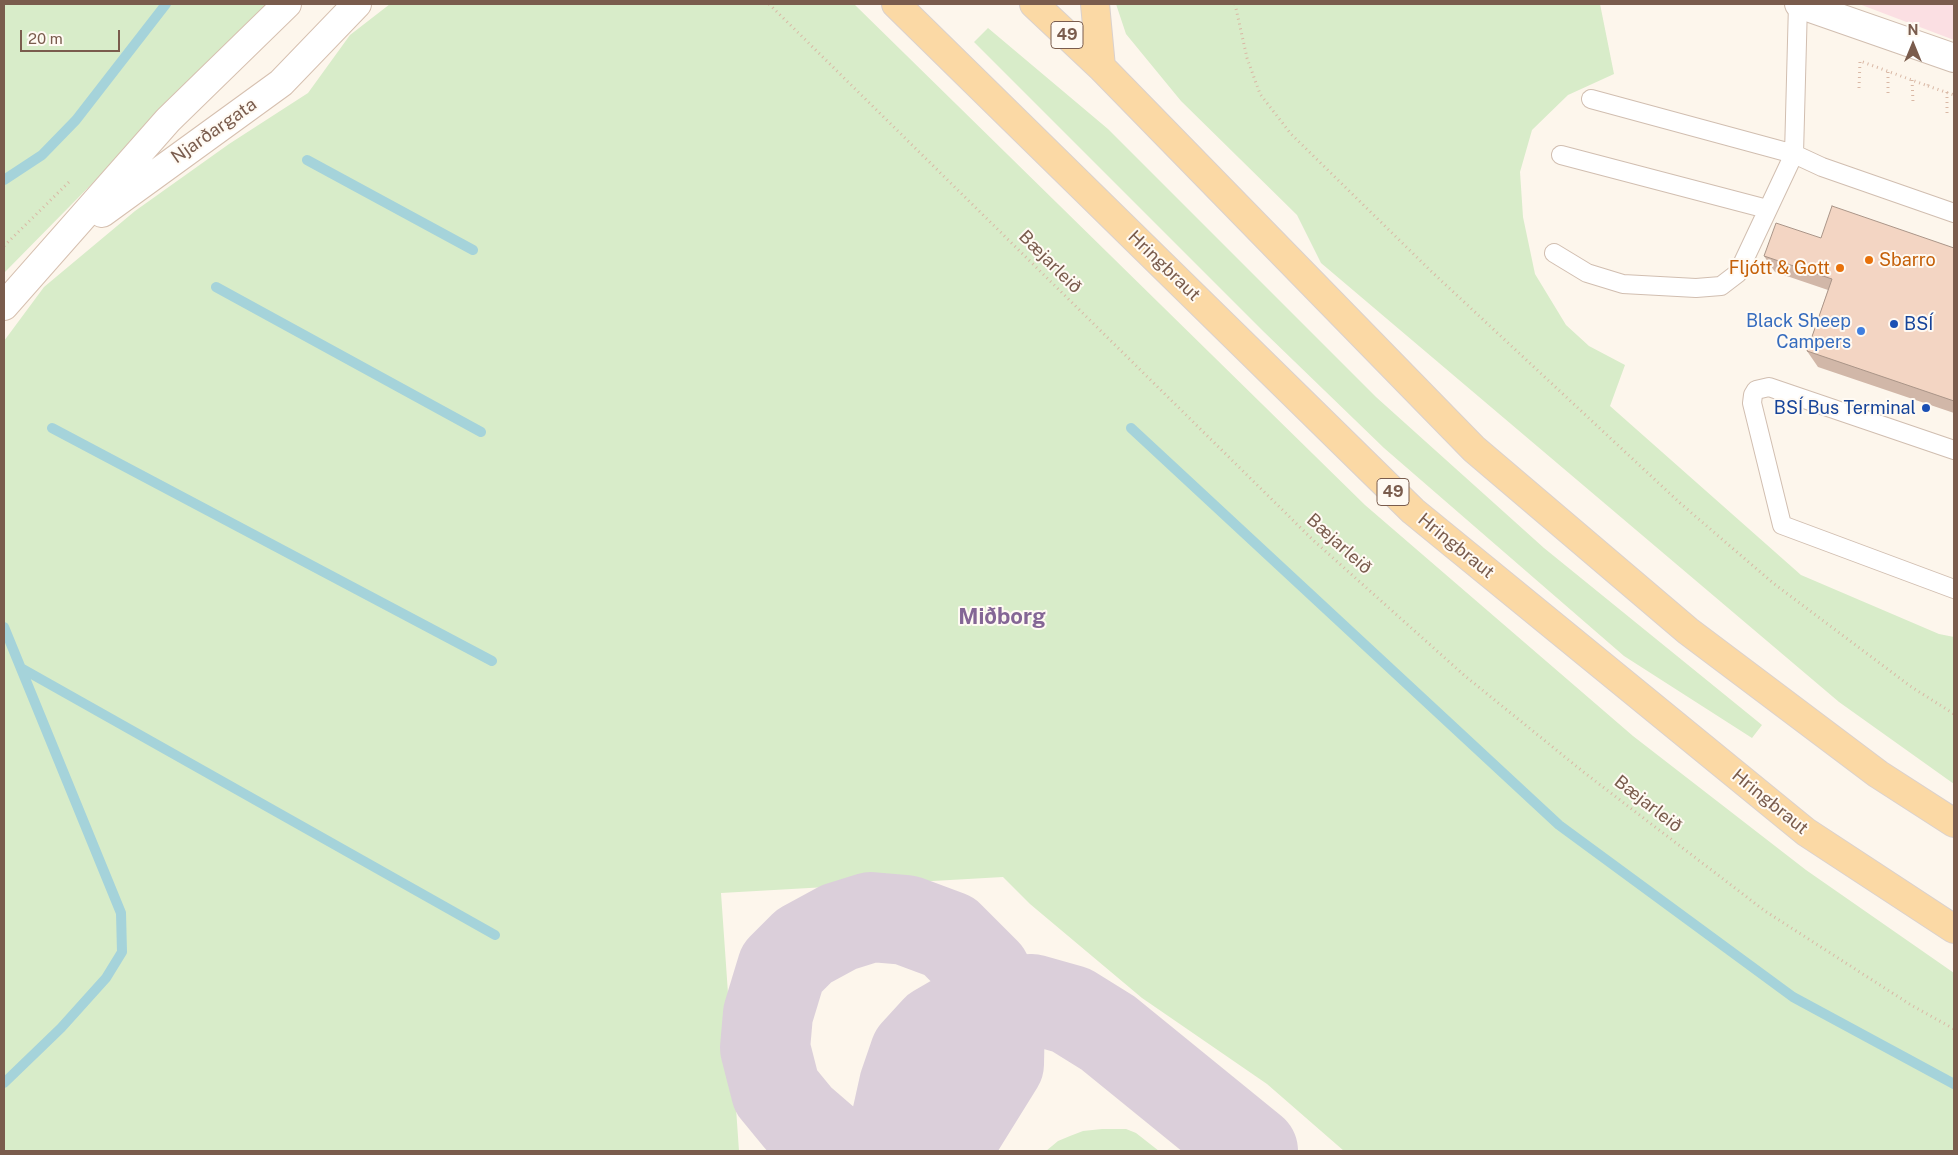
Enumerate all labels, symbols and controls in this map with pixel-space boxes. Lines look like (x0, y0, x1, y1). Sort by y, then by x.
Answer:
scale bar (22, 20, 122, 52)
north arrow (1888, 20, 1938, 70)
road number: 49 (1051, 22, 1083, 48)
text: N (1908, 22, 1918, 38)
text: 20 m (28, 30, 63, 47)
street label: Njarðargata (167, 94, 261, 168)
street label: Bæjarleið (1014, 226, 1086, 298)
street label: Hringbraut (1123, 226, 1205, 306)
place label: Sbarro (1879, 249, 1936, 271)
marker: Sbarro (1863, 254, 1875, 266)
place label: Fljótt & Gott (1729, 257, 1830, 279)
marker: Fljótt & Gott (1834, 262, 1846, 274)
place label: Black Sheep Campers (1746, 310, 1851, 352)
place label: BSÍ (1904, 313, 1933, 335)
marker: BSÍ (1888, 318, 1900, 330)
marker: Black Sheep Campers (1855, 325, 1867, 337)
place label: BSÍ Bus Terminal (1774, 397, 1916, 419)
marker: BSÍ Bus Terminal (1920, 402, 1932, 414)
road number: 49 (1377, 478, 1409, 506)
street label: Bæjarleið (1302, 509, 1376, 579)
street label: Hringbraut (1414, 509, 1498, 583)
district label: Miðborg (958, 604, 1046, 630)
street label: Hringbraut (1728, 765, 1812, 839)
street label: Bæjarleið (1610, 771, 1686, 837)

